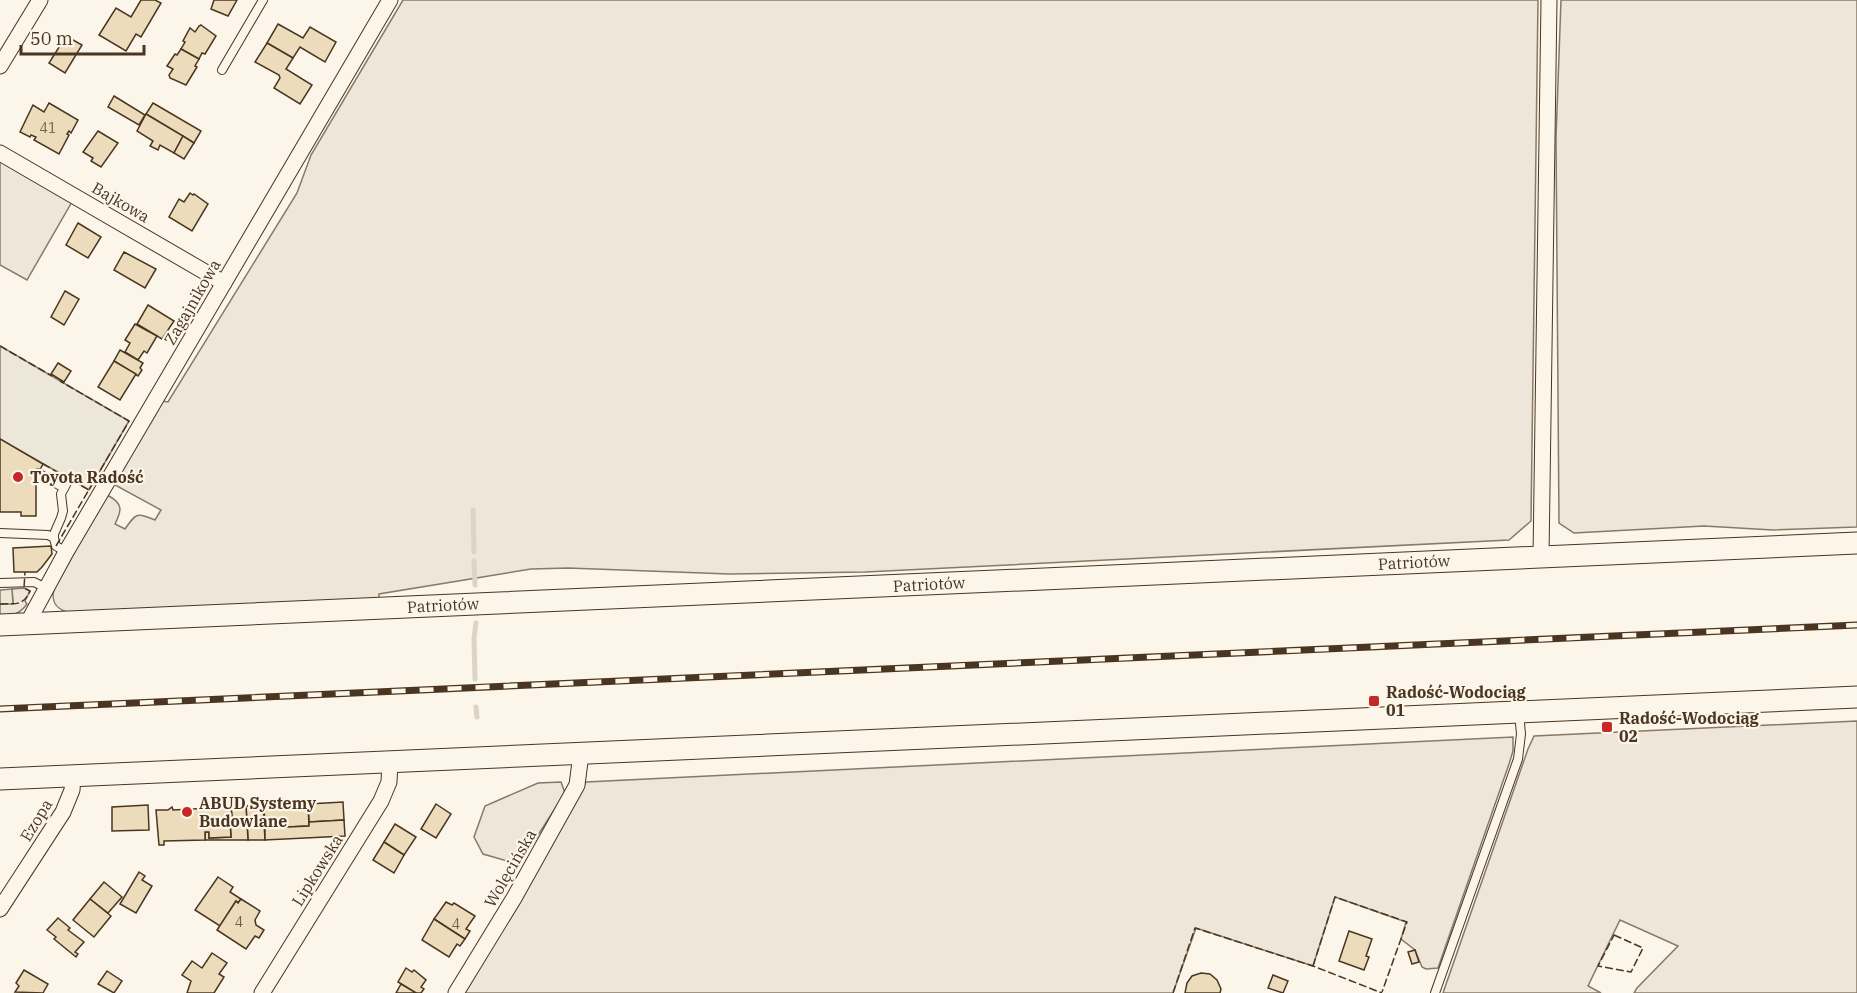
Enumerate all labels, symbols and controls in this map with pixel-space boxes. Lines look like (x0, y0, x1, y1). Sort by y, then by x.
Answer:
scale bar (21, 18, 144, 56)
text: 50 m (30, 27, 73, 50)
house number: 41 (40, 119, 56, 137)
street label: Bajkowa (89, 177, 154, 227)
street label: Zagajnikowa (159, 255, 225, 348)
place label: Toyota Radość (30, 467, 144, 487)
marker: Toyota Radość (11, 470, 25, 484)
street label: Patriotów (1377, 550, 1451, 574)
street label: Patriotów (892, 572, 966, 596)
street label: Patriotów (406, 593, 480, 617)
place label: Radość-Wodociąg 01 (1386, 682, 1527, 720)
marker: Radość-Wodociąg 01 (1367, 694, 1381, 708)
place label: Radość-Wodociąg 02 (1619, 708, 1760, 746)
marker: Radość-Wodociąg 02 (1600, 720, 1614, 734)
place label: ABUD Systemy Budowlane (199, 793, 317, 831)
street label: Ezopa (16, 795, 57, 845)
marker: ABUD Systemy Budowlane (180, 805, 194, 819)
street label: Wolęcińska (480, 825, 540, 910)
street label: Lipkowska (287, 830, 347, 909)
house number: 4 (235, 913, 243, 931)
house number: 4 (452, 915, 460, 933)

